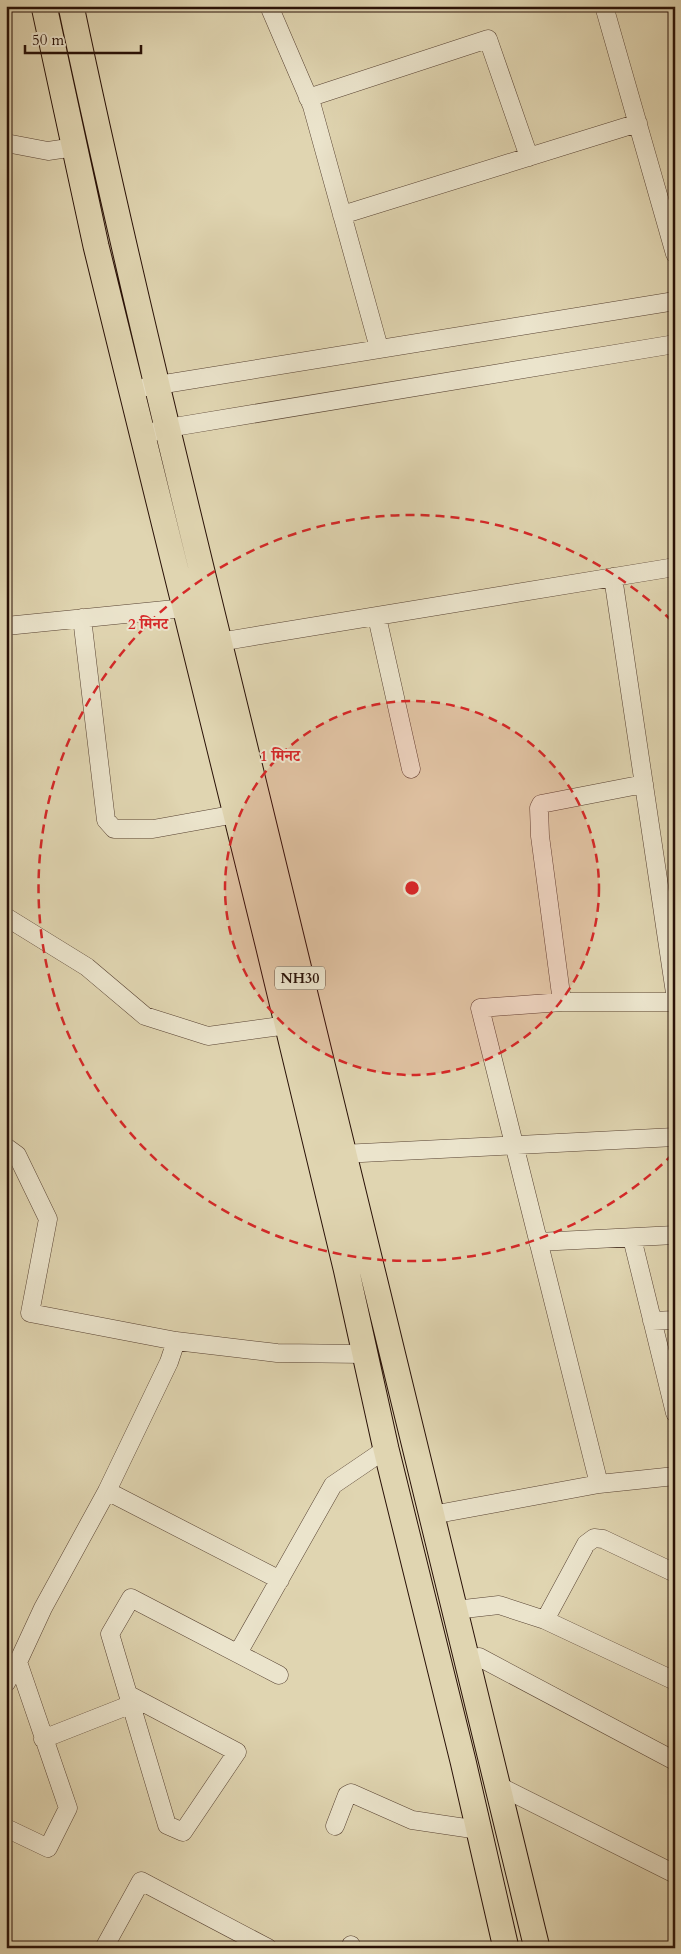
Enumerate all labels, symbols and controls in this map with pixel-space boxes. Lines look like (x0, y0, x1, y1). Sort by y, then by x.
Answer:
scale bar (25, 22, 141, 54)
text: 50 m (32, 30, 64, 50)
text: 2 मिनट (128, 614, 170, 634)
text: 1 मिनट (260, 746, 302, 766)
centre of rings (403, 879, 421, 897)
road number: NH30 (275, 966, 325, 990)

